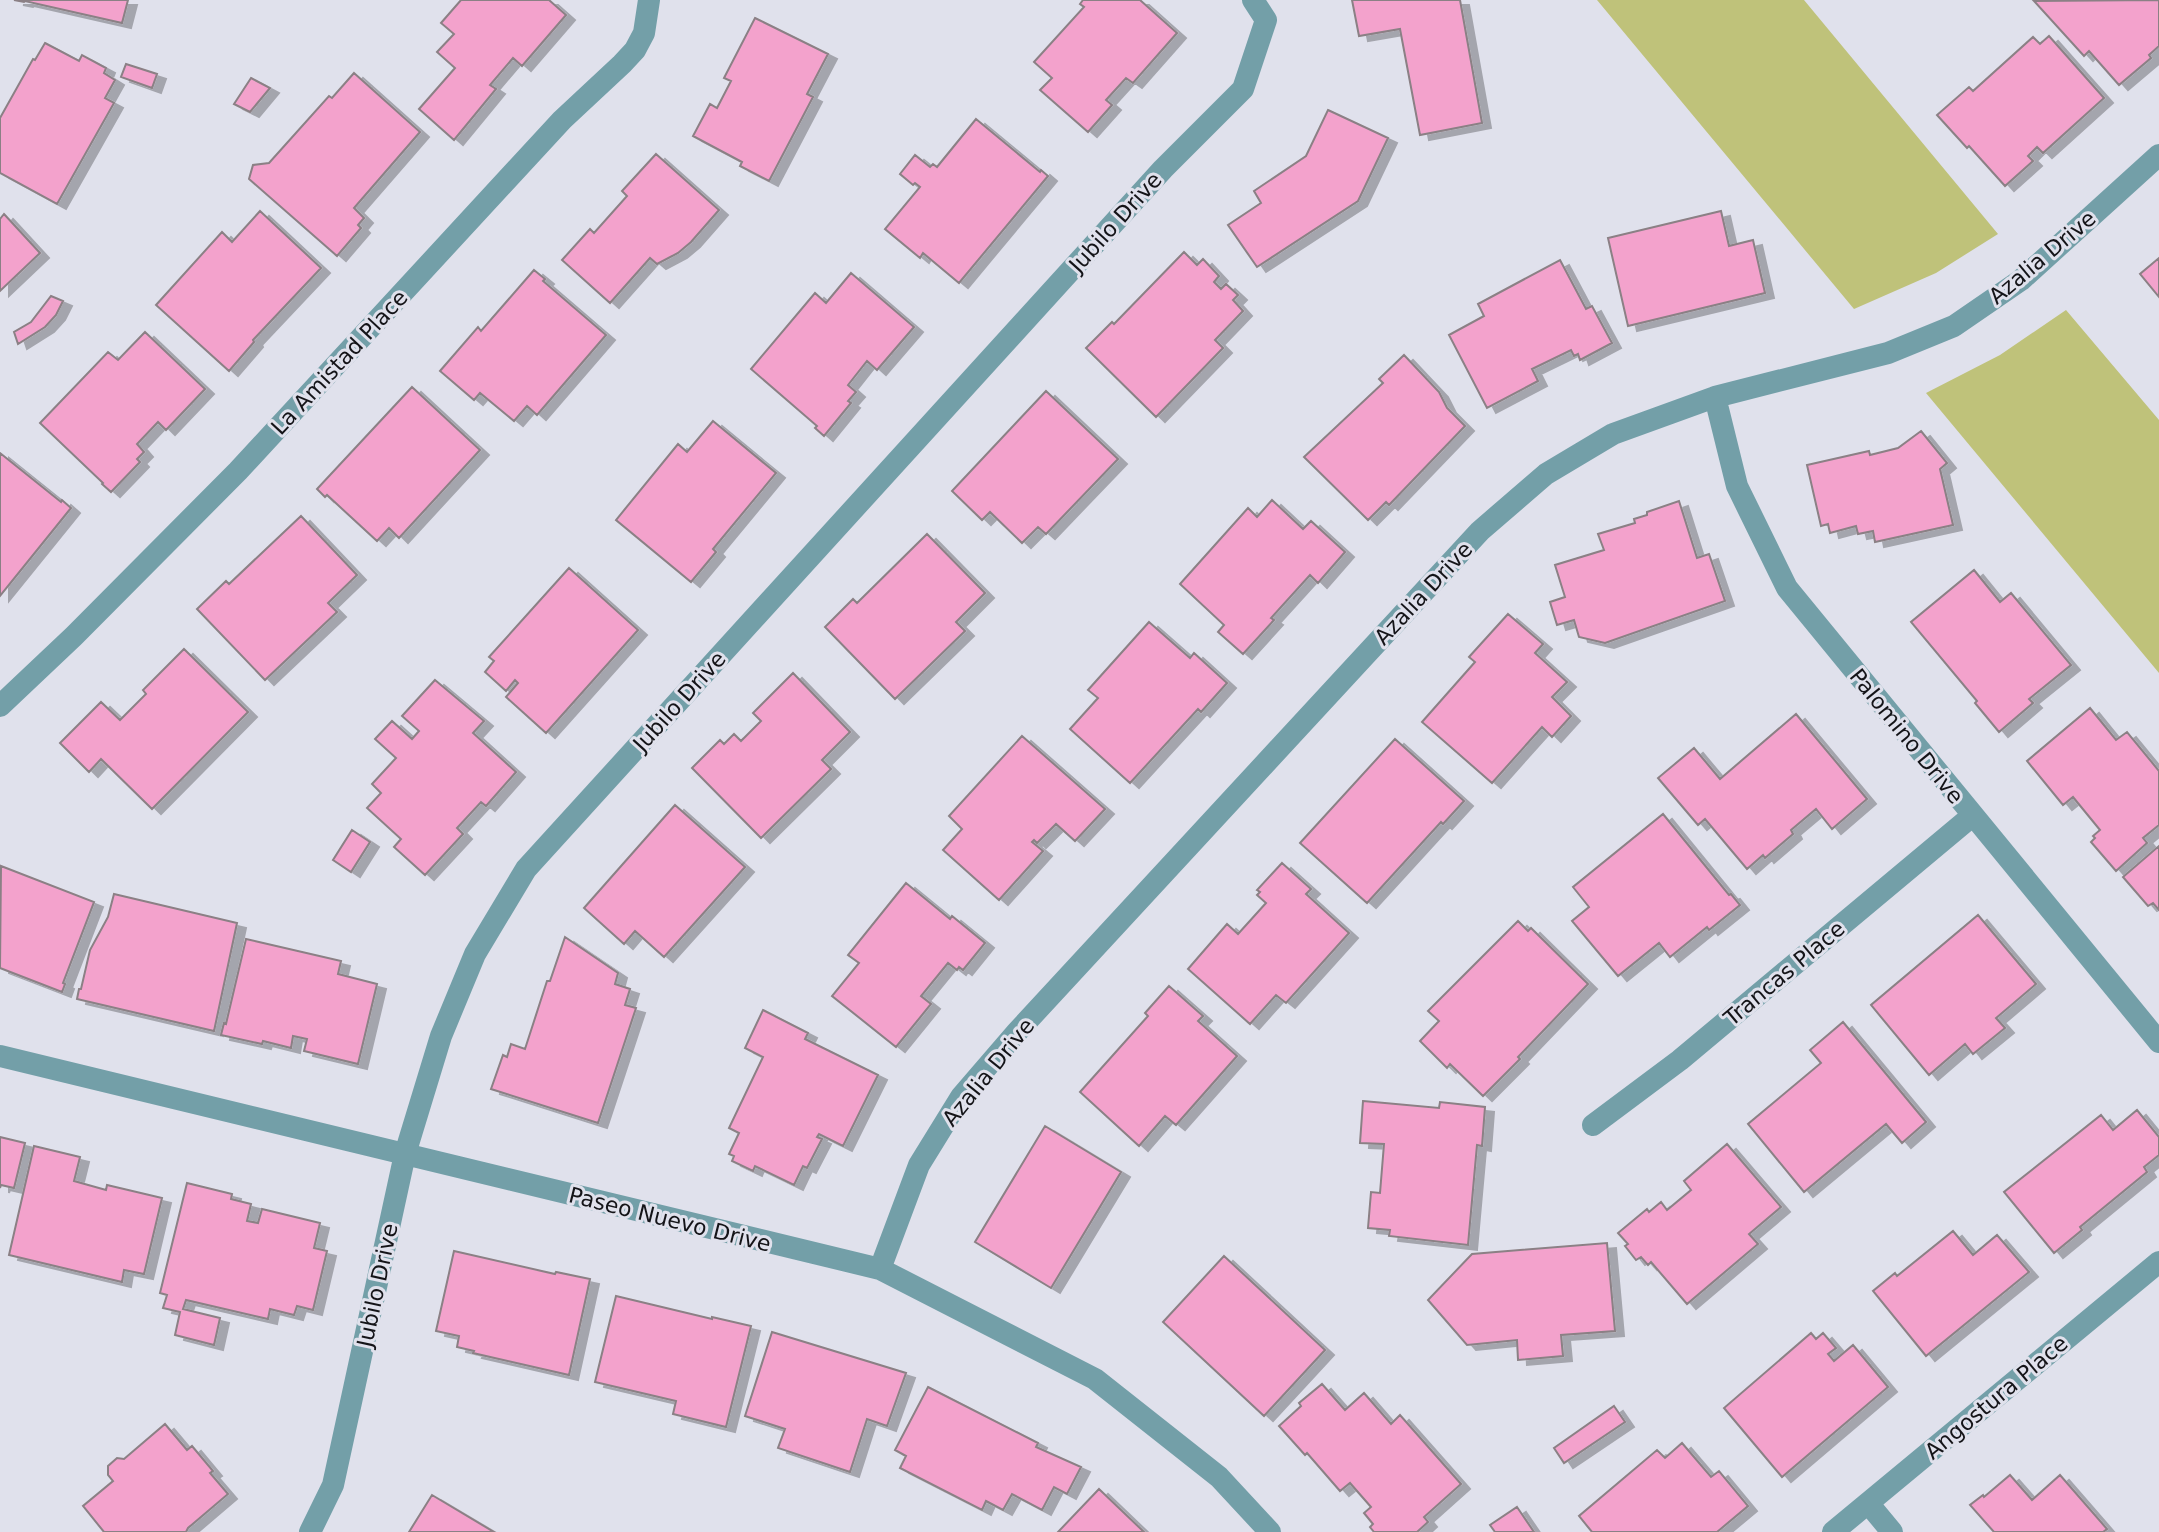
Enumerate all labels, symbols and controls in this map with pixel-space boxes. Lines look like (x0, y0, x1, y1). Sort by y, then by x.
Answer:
street label: Jubilo Drive (1063, 167, 1167, 279)
street label: Azalia Drive (1984, 206, 2101, 309)
street label: La Amistad Place (266, 285, 413, 440)
street label: Azalia Drive (1369, 537, 1477, 650)
street label: Jubilo Drive (627, 646, 731, 758)
street label: Palomino Drive (1845, 664, 1969, 809)
street label: Trancas Place (1718, 916, 1850, 1032)
street label: Azalia Drive (937, 1013, 1039, 1131)
street label: Paseo Nuevo Drive (566, 1182, 773, 1257)
street label: Jubilo Drive (352, 1221, 403, 1351)
street label: Angostura Place (1920, 1330, 2073, 1464)

